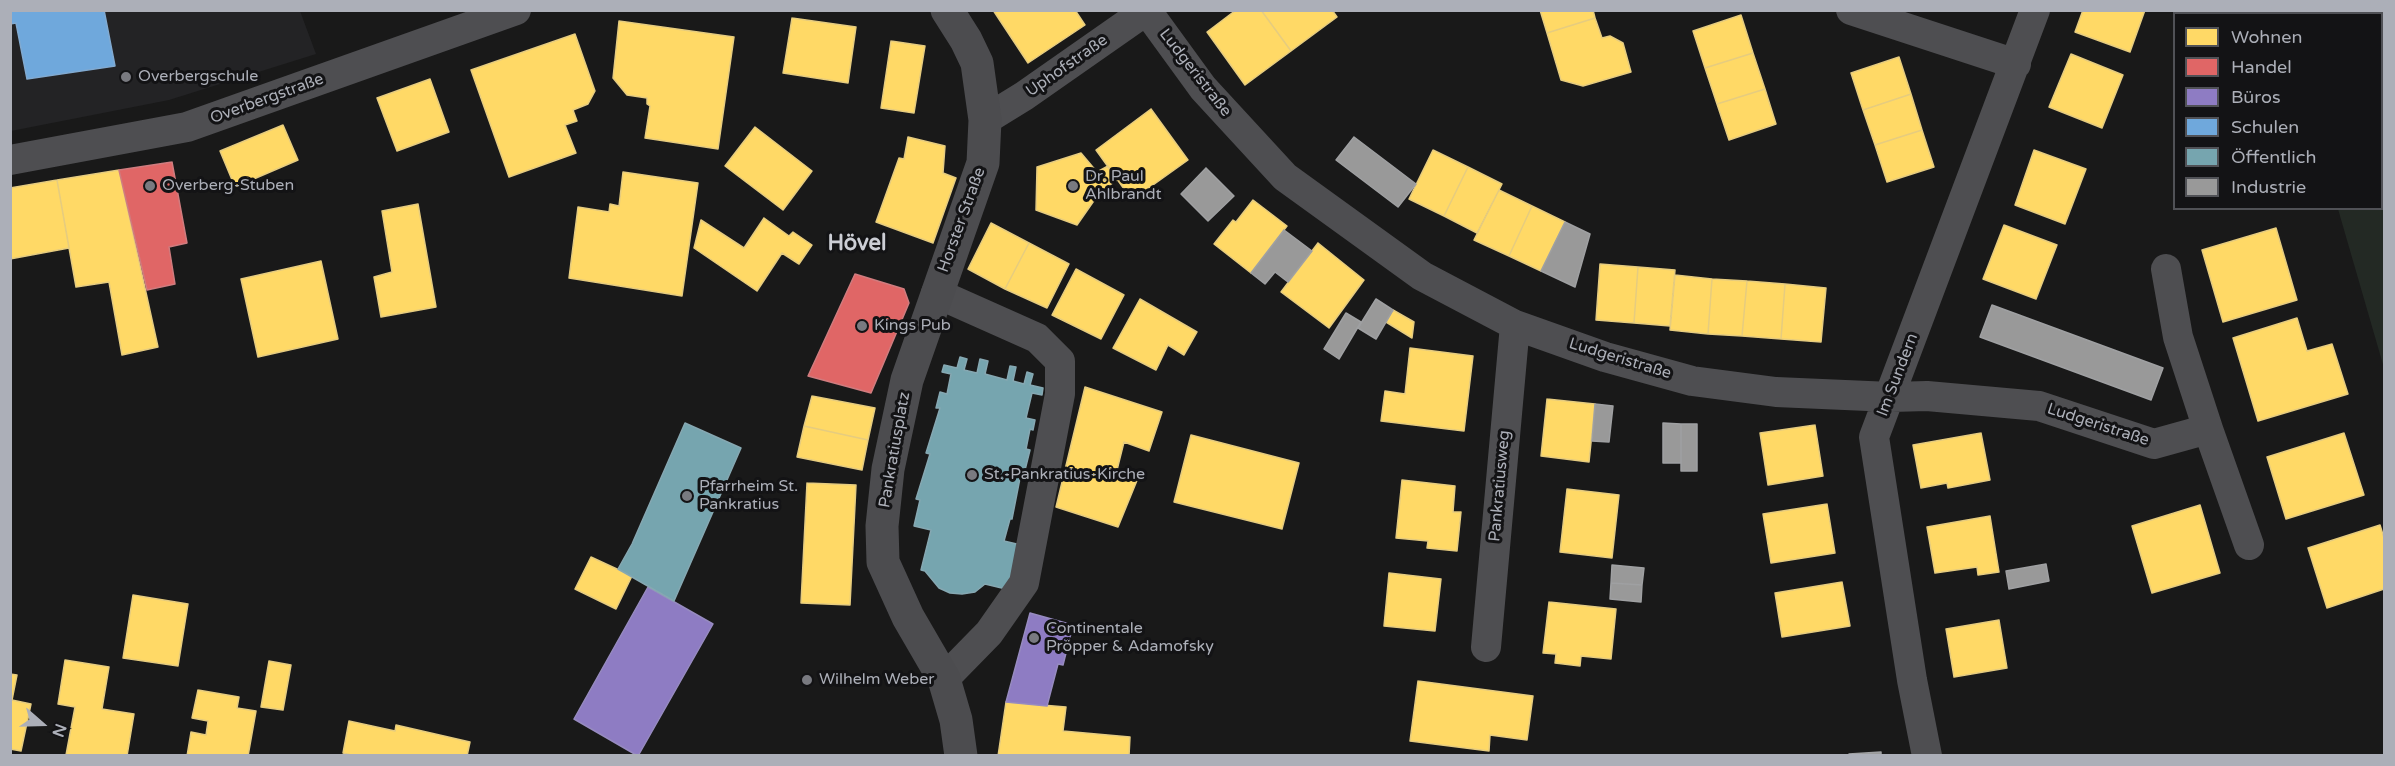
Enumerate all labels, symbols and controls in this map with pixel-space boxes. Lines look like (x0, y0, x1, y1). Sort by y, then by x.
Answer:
legend (2173, 12, 2383, 210)
street label: Ludgeristraße (1155, 25, 1235, 121)
text: Wohnen (2231, 26, 2302, 48)
street label: Uphofstraße (1023, 31, 1111, 101)
text: Handel (2231, 56, 2292, 78)
place label: Overbergschule (138, 67, 258, 87)
marker: Overbergschule (119, 70, 133, 84)
street label: Overbergstraße (208, 70, 326, 128)
text: Büros (2231, 86, 2281, 108)
text: Schulen (2231, 116, 2299, 138)
text: Öffentlich (2231, 146, 2316, 168)
street label: Horster Straße (934, 165, 990, 275)
place label: Dr. Paul Ahlbrandt (1085, 167, 1162, 205)
place label: Overberg-Stuben (162, 176, 294, 196)
text: Industrie (2231, 176, 2306, 198)
marker: Overberg-Stuben (143, 179, 157, 193)
marker: Dr. Paul Ahlbrandt (1066, 179, 1080, 193)
district label: Hövel (828, 231, 886, 257)
place label: Kings Pub (874, 316, 951, 336)
marker: Kings Pub (855, 319, 869, 333)
street label: Im Sundern (1873, 331, 1923, 419)
street label: Ludgeristraße (1567, 334, 1673, 384)
street label: Pankratiusplatz (875, 391, 915, 509)
street label: Ludgeristraße (2045, 399, 2151, 451)
street label: Pankratiusweg (1486, 429, 1514, 543)
place label: St.-Pankratius-Kirche (984, 465, 1145, 485)
marker: St.-Pankratius-Kirche (965, 468, 979, 482)
place label: Pfarrheim St. Pankratius (699, 477, 798, 515)
marker: Pfarrheim St. Pankratius (680, 489, 694, 503)
place label: Continentale Pröpper & Adamofsky (1046, 619, 1214, 657)
marker: Continentale Pröpper & Adamofsky (1027, 631, 1041, 645)
place label: Wilhelm Weber (819, 670, 934, 690)
marker: Wilhelm Weber (800, 673, 814, 687)
north arrow (12, 694, 72, 754)
text: N (47, 721, 71, 740)

